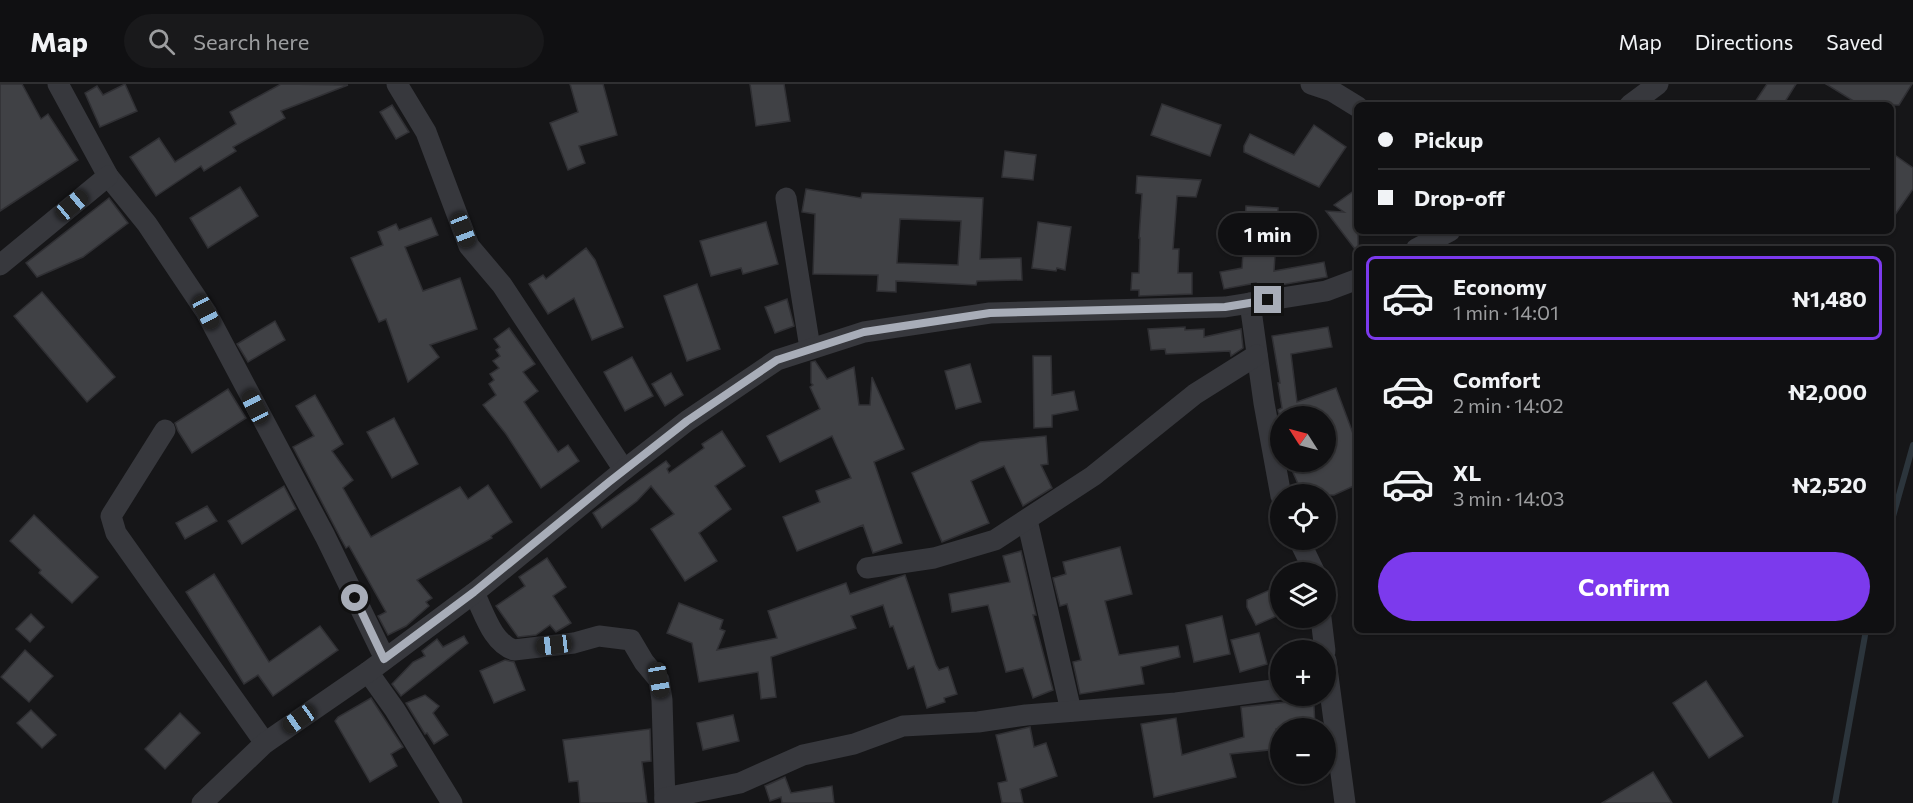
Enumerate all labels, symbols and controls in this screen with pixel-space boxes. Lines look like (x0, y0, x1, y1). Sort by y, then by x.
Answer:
search box (124, 14, 544, 68)
text: Map (30, 24, 88, 58)
icon: search (145, 25, 178, 58)
text: Search here (193, 28, 309, 55)
text: Map (1619, 29, 1662, 54)
text: Directions (1695, 29, 1793, 54)
text: Saved (1826, 29, 1883, 54)
text: Pickup (1414, 126, 1483, 153)
text: Drop-off (1414, 184, 1505, 211)
car (52, 187, 92, 223)
car (448, 210, 478, 250)
callout: 1 min (1218, 213, 1318, 255)
text: 1 min (1244, 222, 1291, 246)
icon: car (1381, 271, 1435, 325)
text: Economy (1453, 273, 1547, 300)
text: ₦1,480 (1792, 285, 1867, 312)
route end (1254, 286, 1281, 313)
car (190, 292, 222, 332)
text: 1 min · 14:01 (1453, 300, 1559, 324)
icon: car (1381, 364, 1435, 418)
text: Comfort (1453, 366, 1541, 393)
text: ₦2,000 (1788, 378, 1867, 405)
car (239, 387, 271, 427)
text: 2 min · 14:02 (1453, 393, 1564, 417)
north arrow (1270, 406, 1336, 472)
map controls (1270, 406, 1336, 784)
icon: car (1381, 457, 1435, 511)
text: XL (1453, 459, 1481, 486)
text: ₦2,520 (1791, 471, 1867, 498)
button: locate (1270, 484, 1336, 550)
text: 3 min · 14:03 (1453, 486, 1564, 510)
button: Confirm (1378, 552, 1870, 621)
button: layers (1270, 562, 1336, 628)
route start (341, 584, 368, 611)
car (535, 634, 573, 656)
button: + (1270, 640, 1336, 706)
car (647, 661, 671, 699)
car (279, 701, 319, 737)
button: − (1270, 718, 1336, 784)

